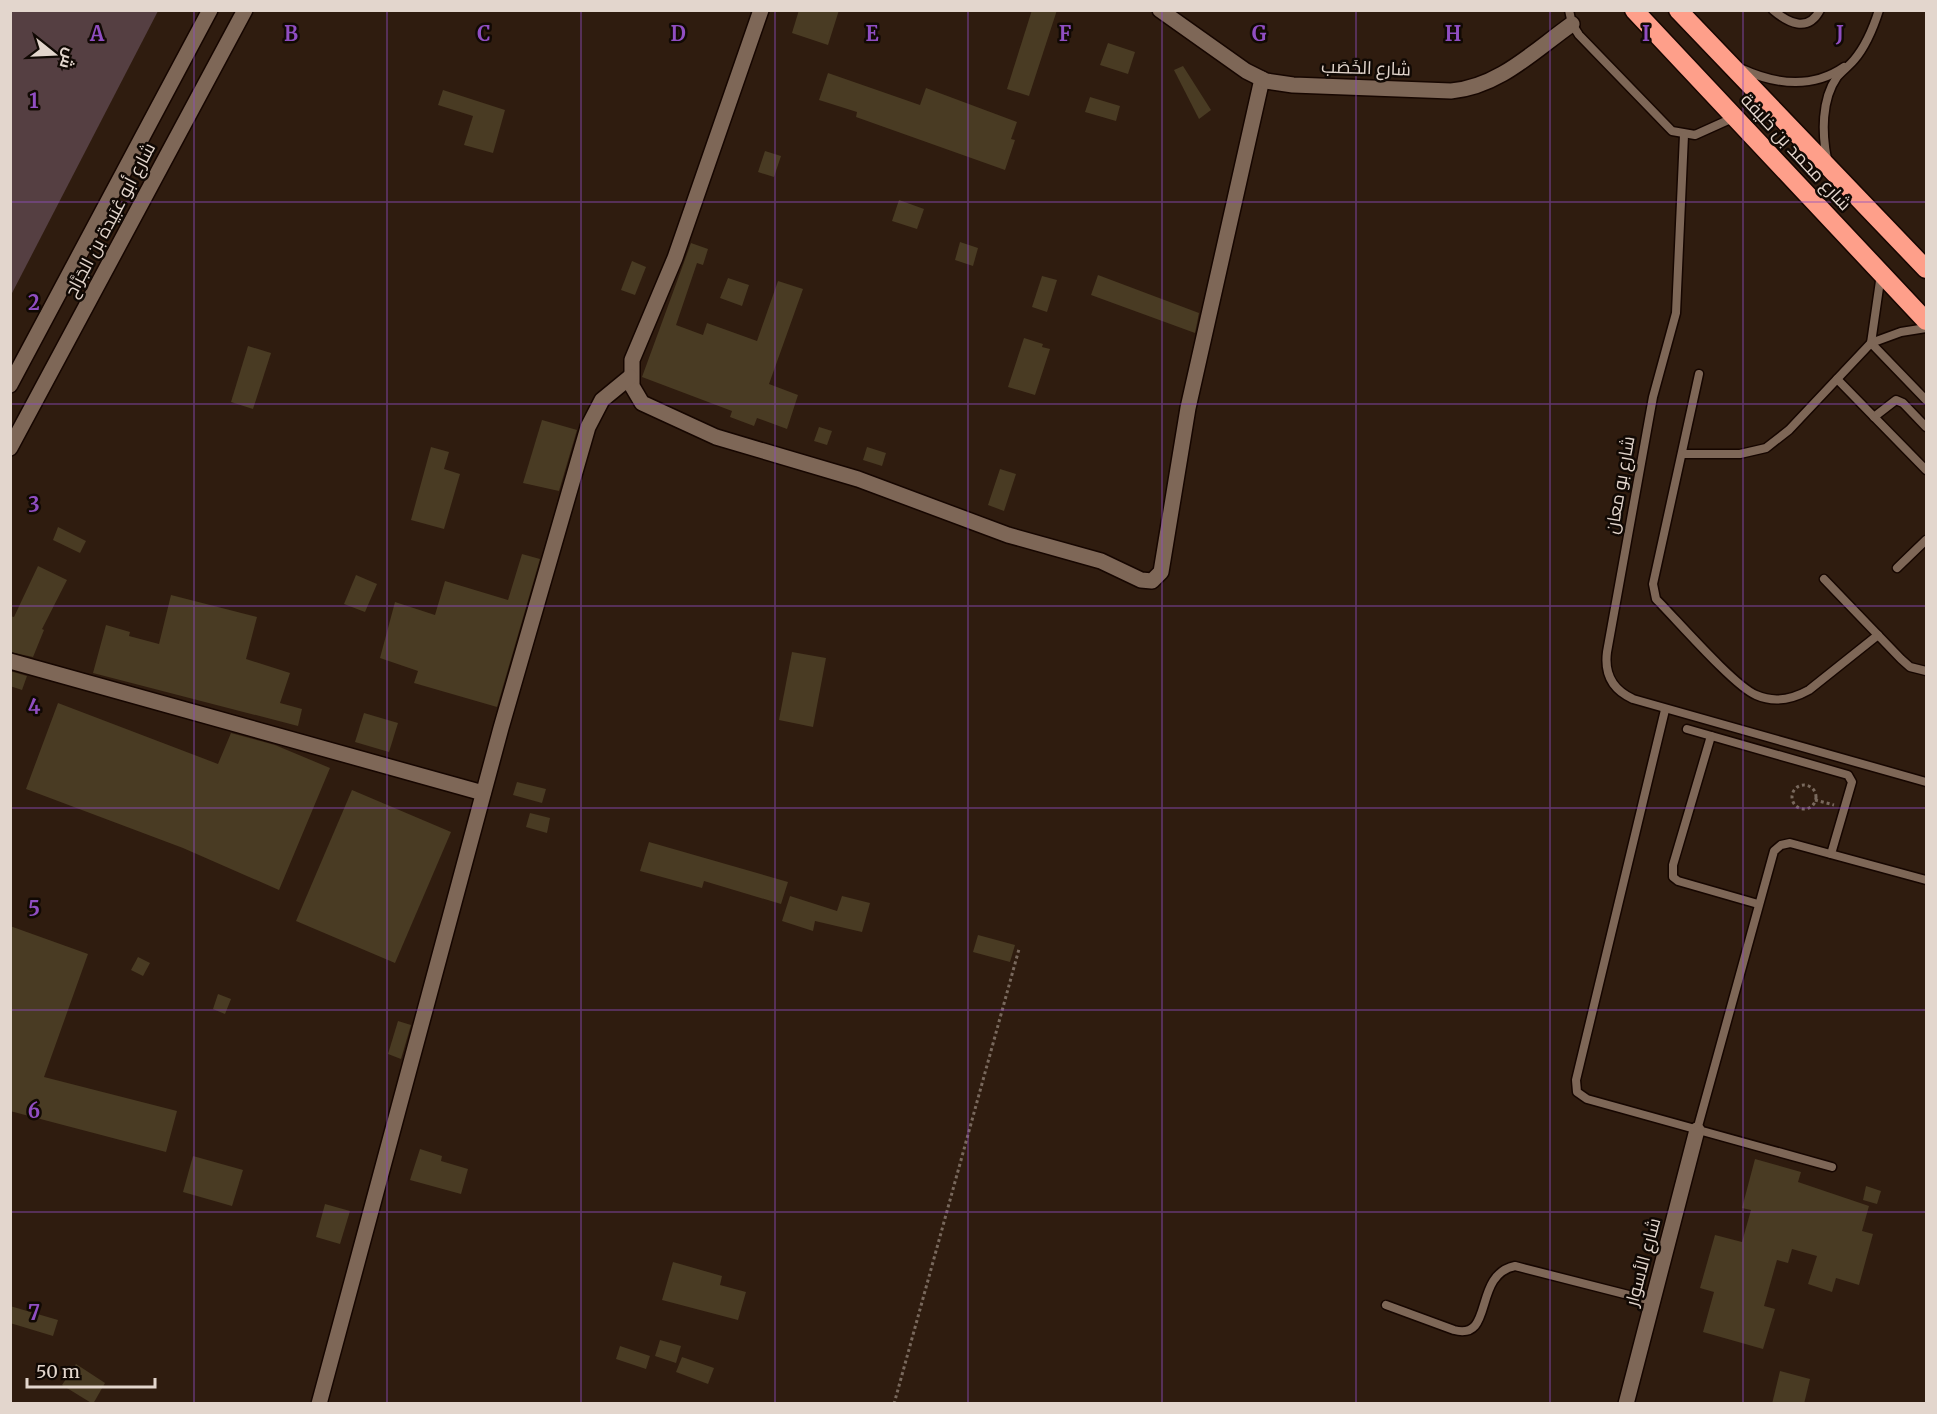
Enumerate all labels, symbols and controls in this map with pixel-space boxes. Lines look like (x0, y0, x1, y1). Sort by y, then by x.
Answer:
text: A (89, 21, 105, 46)
text: B (284, 21, 298, 46)
text: C (477, 21, 491, 46)
text: D (670, 21, 686, 46)
text: E (865, 21, 879, 46)
text: F (1059, 21, 1072, 46)
text: G (1252, 21, 1267, 46)
text: H (1445, 21, 1461, 46)
text: I (1642, 21, 1650, 46)
text: J (1835, 21, 1844, 46)
north arrow (24, 24, 84, 84)
text: ش (56, 46, 81, 71)
street label: شارع الخَصَب (1321, 54, 1411, 82)
text: 1 (29, 88, 39, 113)
street label: شارع محمد بن خليفة (1735, 88, 1857, 216)
street label: شارع أبو عُبَيدة بن الجَرَّاح (59, 138, 161, 302)
text: 2 (28, 290, 40, 315)
street label: شارع بو معان (1600, 434, 1640, 536)
text: 3 (28, 492, 40, 517)
text: 4 (28, 694, 41, 719)
text: 5 (28, 896, 40, 921)
text: 6 (28, 1098, 40, 1123)
street label: شارع الأسوار (1619, 1215, 1666, 1310)
text: 7 (28, 1300, 40, 1325)
scale bar (27, 1351, 154, 1389)
text: 50 m (36, 1360, 80, 1383)

